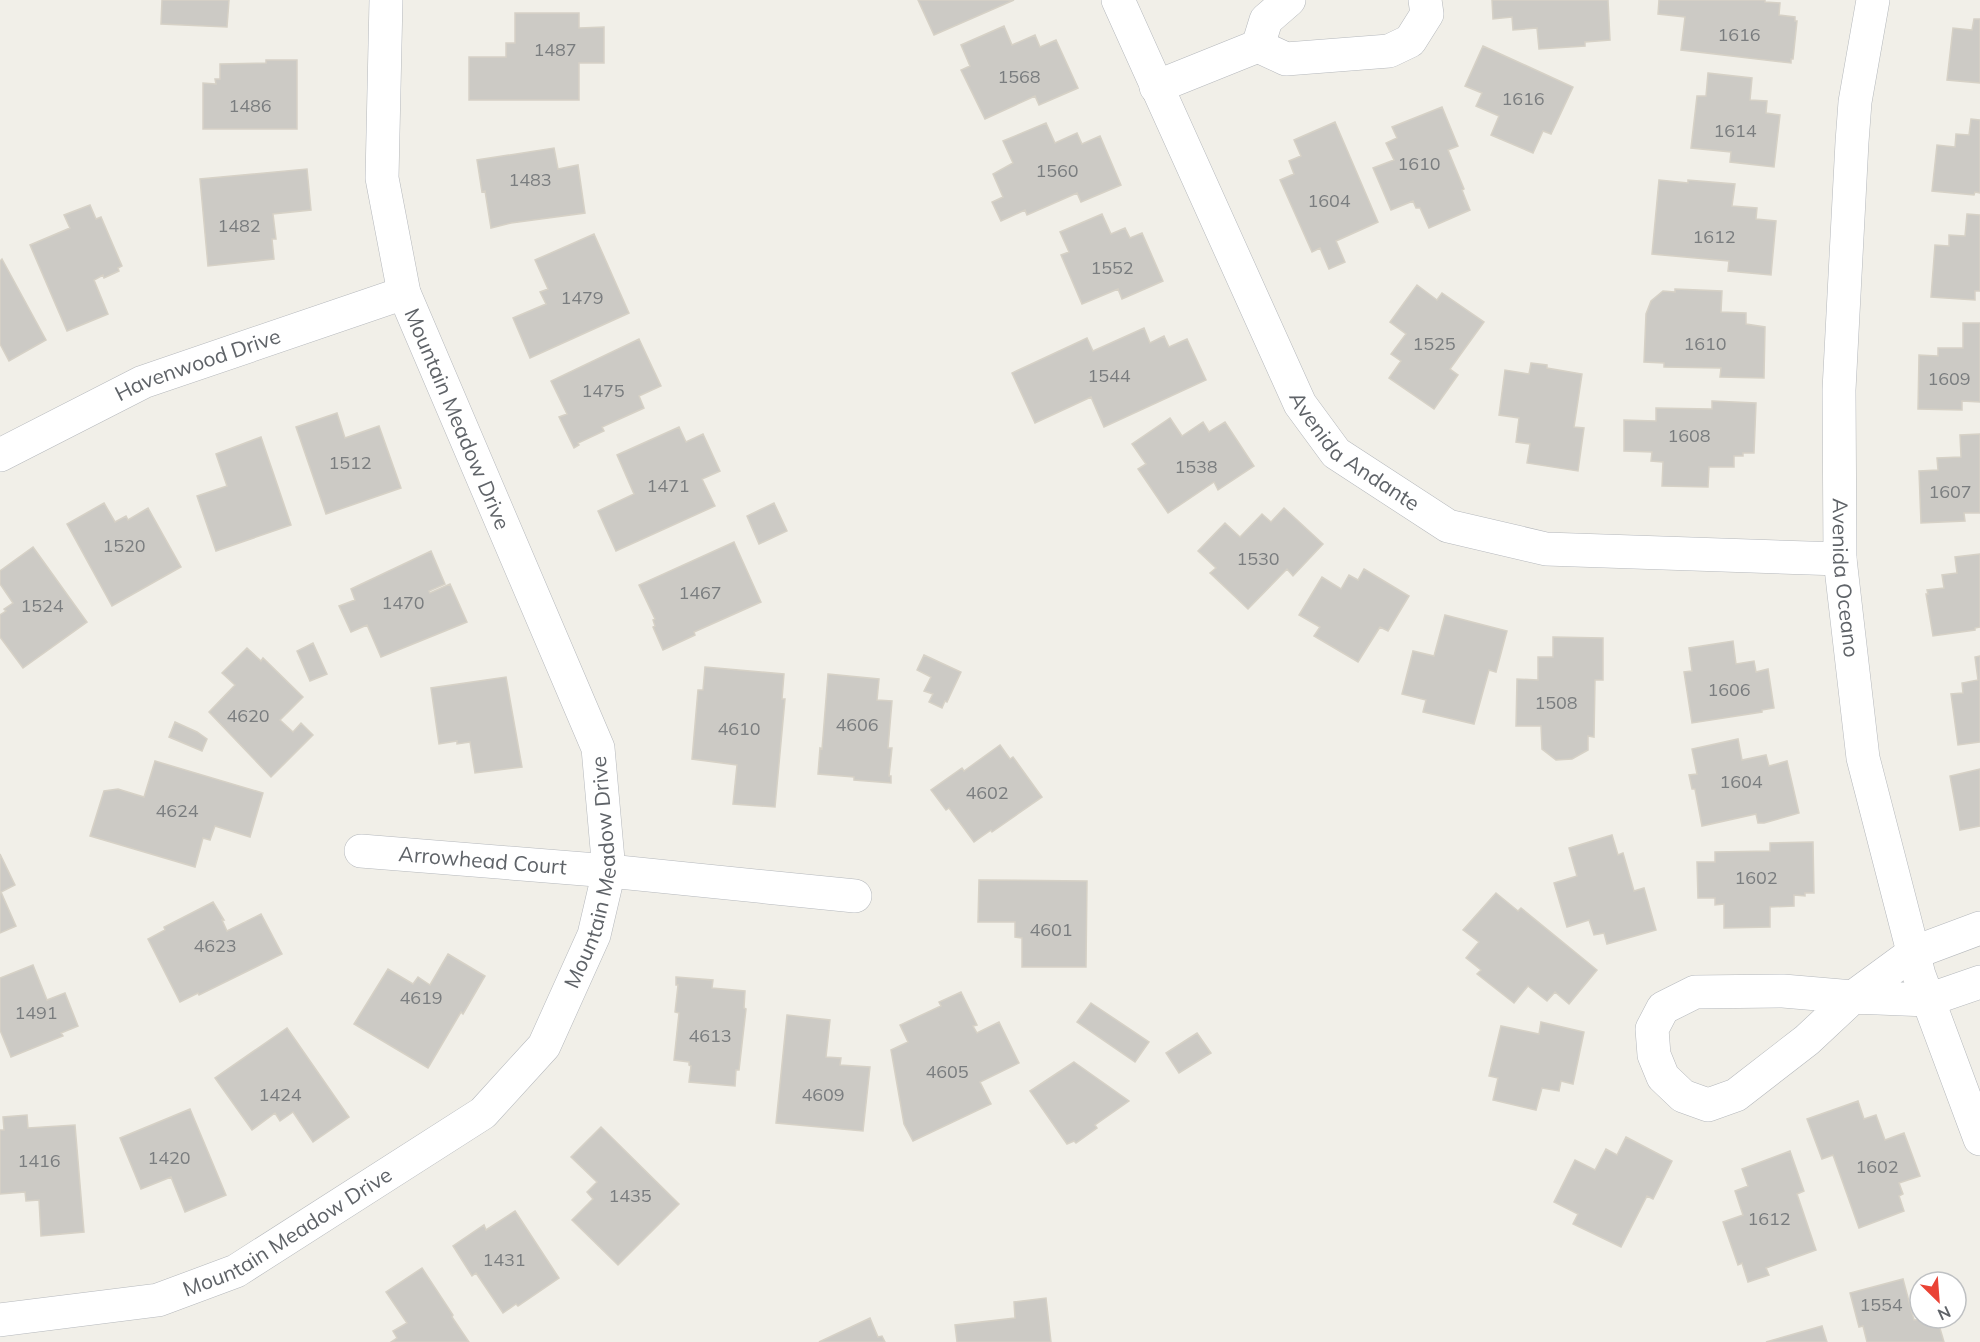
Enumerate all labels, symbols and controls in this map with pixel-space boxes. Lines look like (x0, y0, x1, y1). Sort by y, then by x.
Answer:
house number: 1616 (1717, 23, 1761, 46)
house number: 1487 (533, 38, 577, 61)
house number: 1568 (997, 65, 1041, 88)
house number: 1616 (1501, 87, 1545, 110)
house number: 1486 (228, 94, 272, 117)
house number: 1614 (1713, 119, 1757, 142)
house number: 1610 (1397, 152, 1441, 175)
house number: 1560 (1035, 159, 1079, 182)
house number: 1483 (508, 168, 552, 191)
house number: 1604 (1307, 189, 1351, 212)
house number: 1482 (217, 214, 261, 237)
house number: 1612 (1692, 225, 1736, 248)
house number: 1552 (1090, 256, 1134, 279)
house number: 1479 (560, 286, 604, 309)
street label: Mountain Meadow Drive (399, 304, 516, 533)
street label: Havenwood Drive (110, 322, 284, 406)
house number: 1525 (1412, 332, 1456, 355)
house number: 1610 (1683, 332, 1727, 355)
house number: 1544 (1087, 364, 1131, 387)
house number: 1609 (1927, 367, 1971, 390)
house number: 1475 (581, 379, 625, 402)
street label: Avenida Andante (1284, 388, 1425, 516)
house number: 1608 (1667, 424, 1711, 447)
house number: 1512 (328, 451, 372, 474)
house number: 1538 (1174, 455, 1218, 478)
house number: 1471 (646, 474, 690, 497)
house number: 1607 (1928, 480, 1972, 503)
street label: Avenida Oceano (1828, 498, 1865, 659)
house number: 1520 (102, 534, 146, 557)
house number: 1530 (1236, 547, 1280, 570)
house number: 1467 (678, 581, 722, 604)
house number: 1470 (381, 591, 425, 614)
house number: 1524 (20, 594, 64, 617)
house number: 1606 (1707, 678, 1751, 701)
house number: 1508 (1534, 691, 1578, 714)
house number: 4620 (226, 704, 270, 727)
house number: 4606 (835, 713, 879, 736)
house number: 4610 (717, 717, 761, 740)
street label: Mountain Meadow Drive (558, 755, 622, 992)
house number: 1604 (1719, 770, 1763, 793)
house number: 4602 (965, 781, 1009, 804)
house number: 4624 (155, 799, 199, 822)
street label: Arrowhead Court (398, 840, 568, 880)
house number: 1602 (1734, 866, 1778, 889)
house number: 4601 (1029, 918, 1073, 941)
house number: 4623 (193, 934, 237, 957)
house number: 4619 (399, 986, 443, 1009)
house number: 1491 (14, 1001, 58, 1024)
house number: 4613 (688, 1024, 732, 1047)
house number: 4605 (925, 1060, 969, 1083)
house number: 1424 (258, 1083, 302, 1106)
house number: 4609 (801, 1083, 845, 1106)
house number: 1420 (147, 1146, 191, 1169)
house number: 1416 (17, 1149, 61, 1172)
house number: 1602 (1855, 1155, 1899, 1178)
street label: Mountain Meadow Drive (179, 1161, 396, 1302)
house number: 1435 (608, 1184, 652, 1207)
house number: 1612 (1747, 1207, 1791, 1230)
house number: 1431 (482, 1248, 526, 1271)
north arrow (1908, 1270, 1968, 1330)
house number: 1554 (1859, 1293, 1903, 1316)
text: N (1935, 1302, 1954, 1325)

